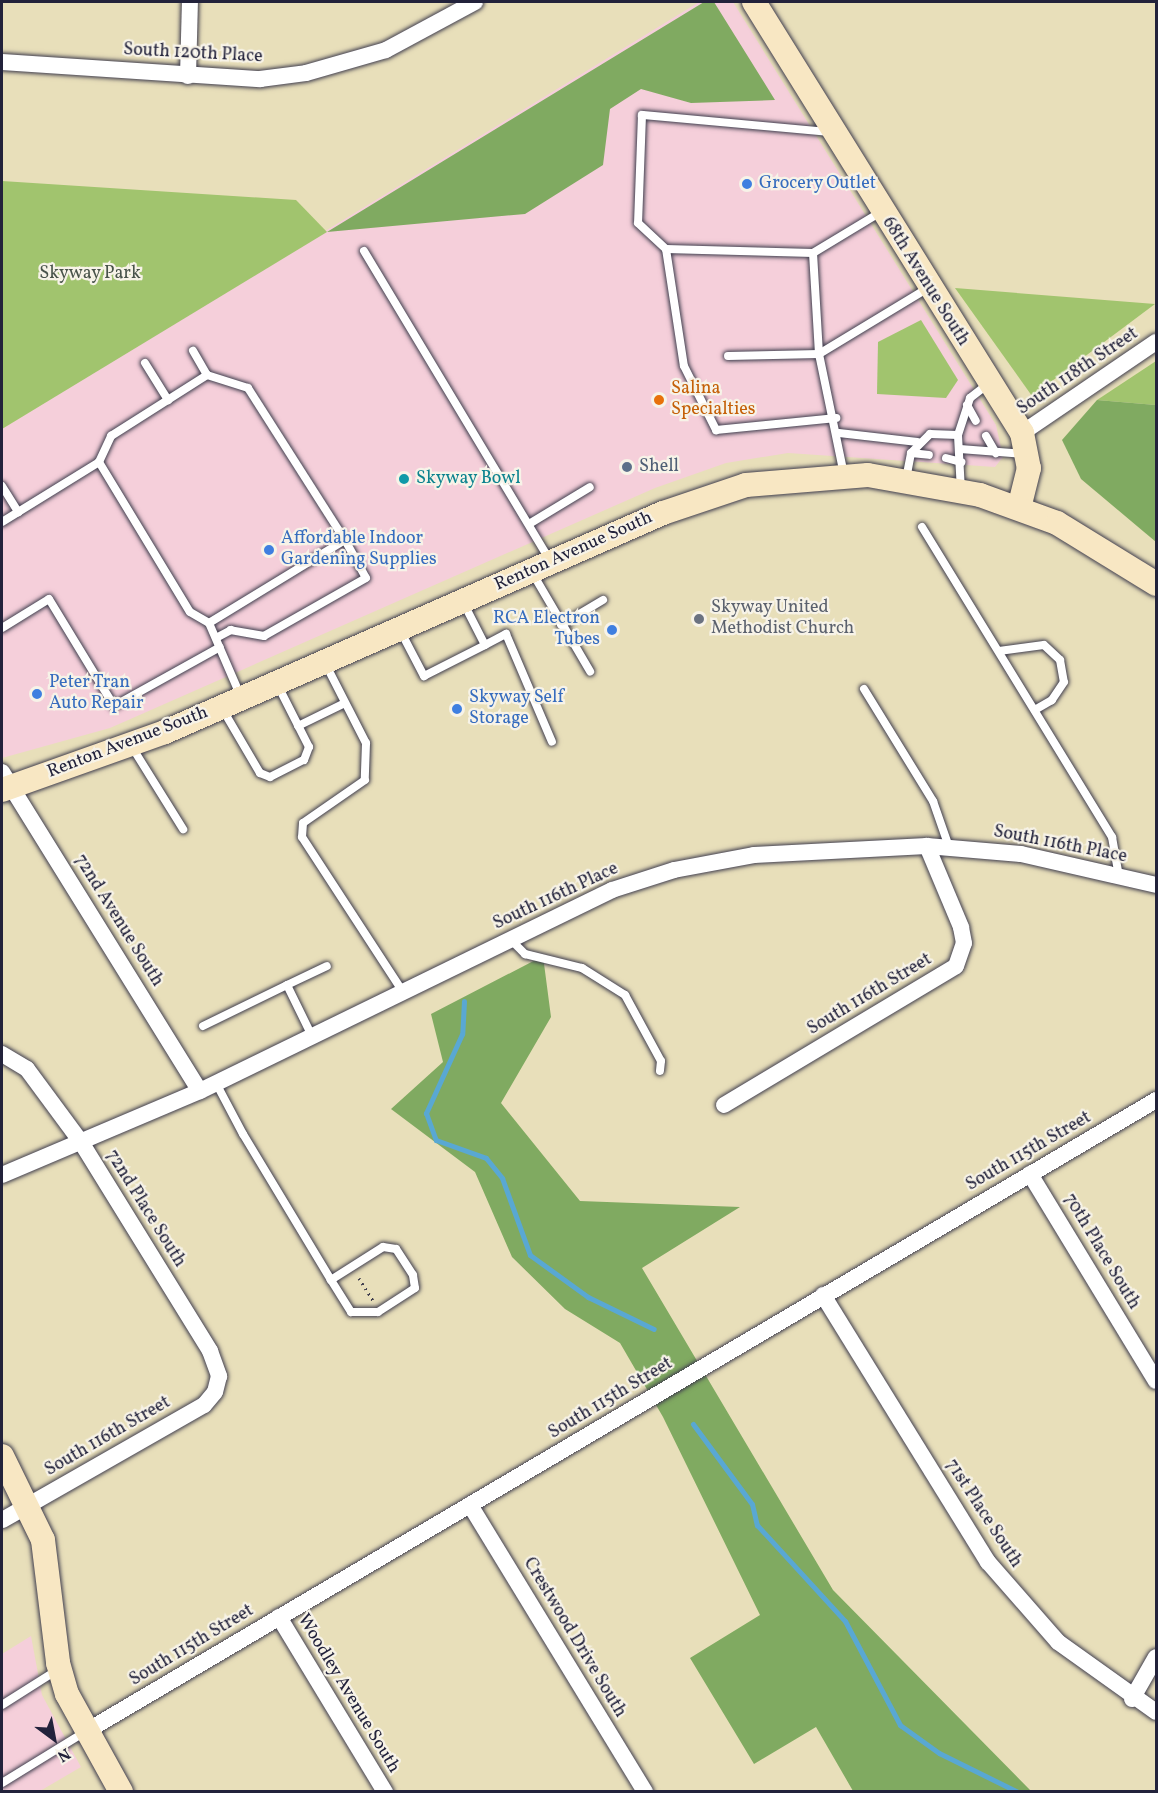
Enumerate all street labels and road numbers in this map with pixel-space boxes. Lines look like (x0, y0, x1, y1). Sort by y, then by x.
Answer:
street label: South 120th Place (123, 40, 263, 68)
street label: 68th Avenue South (877, 213, 973, 351)
street label: South 118th Street (1013, 324, 1143, 420)
street label: Renton Avenue South (492, 507, 656, 597)
street label: Renton Avenue South (45, 702, 211, 784)
street label: South 116th Place (991, 821, 1129, 869)
street label: 72nd Avenue South (69, 851, 167, 991)
street label: South 116th Place (490, 859, 622, 935)
street label: South 116th Street (804, 949, 936, 1041)
street label: South 115th Street (963, 1107, 1095, 1197)
street label: 72nd Place South (100, 1146, 190, 1272)
street label: 70th Place South (1058, 1190, 1144, 1314)
street label: South 115th Street (545, 1353, 677, 1445)
street label: South 116th Street (41, 1392, 175, 1482)
street label: 71st Place South (940, 1456, 1026, 1572)
street label: Crestwood Drive South (518, 1554, 630, 1722)
street label: South 115th Street (126, 1600, 258, 1692)
street label: Woodley Avenue South (292, 1610, 404, 1778)

